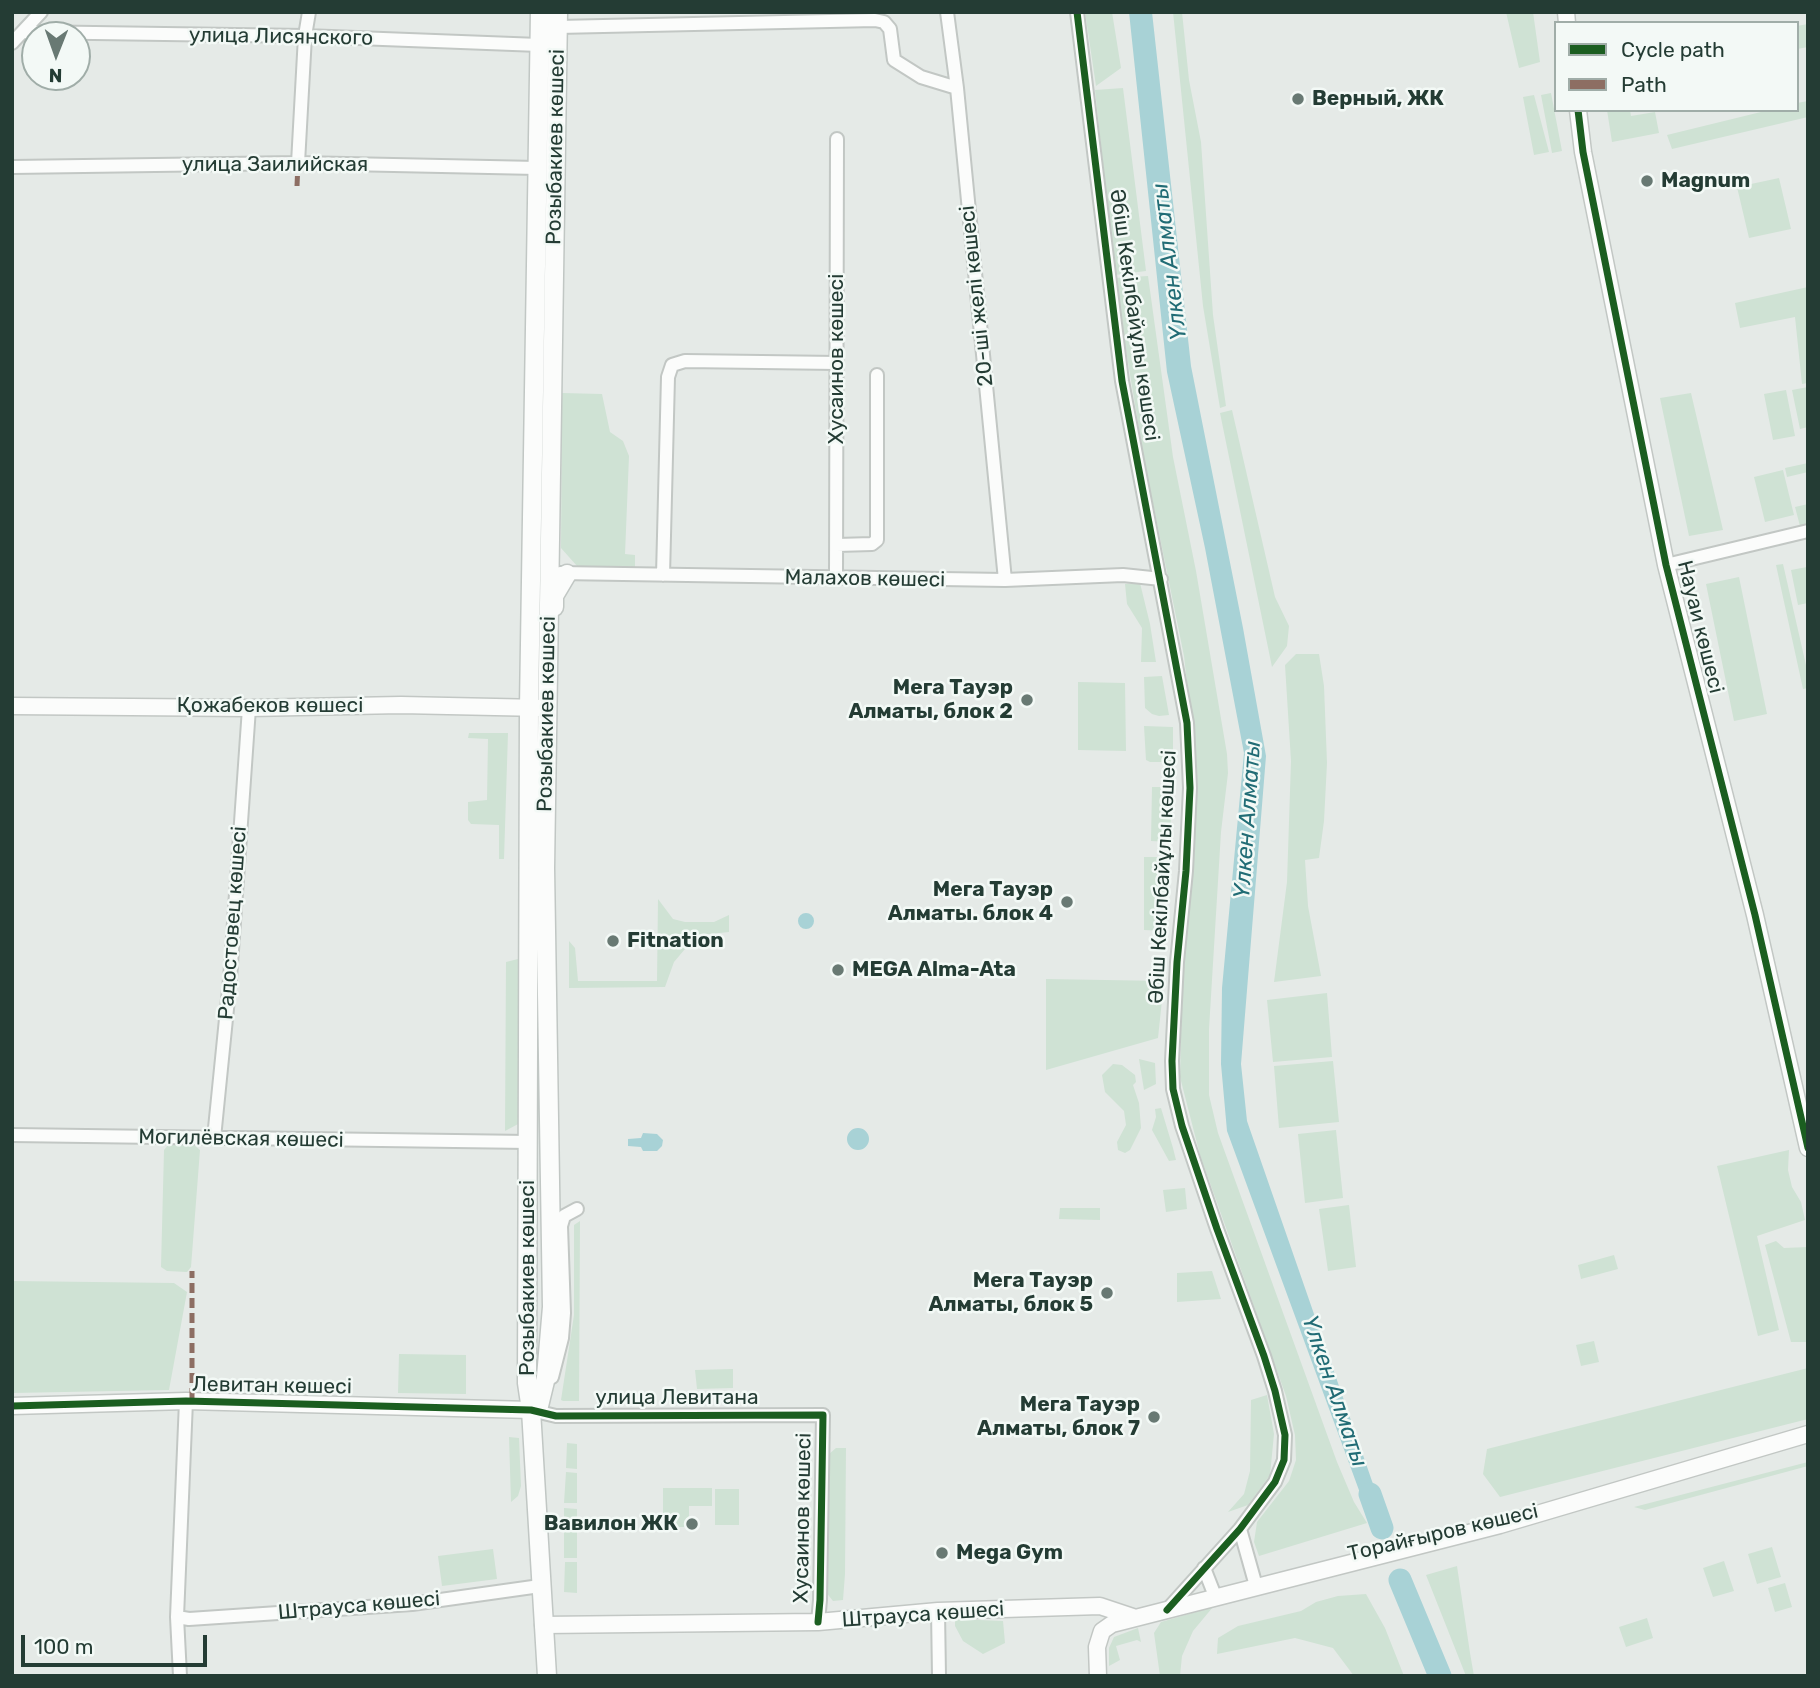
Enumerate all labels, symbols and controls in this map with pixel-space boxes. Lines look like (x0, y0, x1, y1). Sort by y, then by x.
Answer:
north arrow (21, 21, 91, 91)
legend (1554, 21, 1799, 112)
street label: улица Лисянского (189, 23, 373, 51)
text: Cycle path (1621, 37, 1725, 62)
street label: Розыбакиев көшесі (542, 49, 570, 245)
text: N (49, 64, 63, 87)
text: Path (1621, 72, 1667, 97)
place label: Верный, ЖК (1312, 86, 1444, 112)
marker: Верный, ЖК (1290, 91, 1306, 107)
street label: улица Заилийская (182, 152, 368, 178)
place label: Magnum (1661, 168, 1750, 194)
marker: Magnum (1639, 173, 1655, 189)
water label: Үлкен Алматы (1147, 182, 1193, 342)
street label: Әбіш Кекілбайұлы көшесі (1104, 187, 1164, 443)
street label: 20-ші желі көшесі (955, 204, 999, 388)
street label: Хусаинов көшесі (824, 274, 850, 444)
street label: Науаи көшесі (1671, 558, 1729, 696)
street label: Малахов көшесі (784, 565, 946, 593)
street label: Розыбакиев көшесі (533, 616, 561, 812)
place label: Мега Тауэр Алматы, блок 2 (848, 675, 1013, 725)
marker: Мега Тауэр Алматы, блок 2 (1019, 692, 1035, 708)
street label: Қожабеков көшесі (177, 693, 363, 719)
water label: Үлкен Алматы (1229, 740, 1267, 900)
street label: Әбіш Кекілбайұлы көшесі (1144, 749, 1182, 1005)
street label: Радостовец көшесі (214, 825, 252, 1021)
place label: Мега Тауэр Алматы. блок 4 (888, 877, 1053, 927)
marker: Мега Тауэр Алматы. блок 4 (1059, 894, 1075, 910)
place label: Fitnation (627, 928, 724, 954)
marker: Fitnation (605, 933, 621, 949)
place label: MEGA Alma-Ata (852, 957, 1016, 983)
marker: MEGA Alma-Ata (830, 962, 846, 978)
street label: Могилёвская көшесі (138, 1125, 344, 1153)
street label: Розыбакиев көшесі (515, 1180, 541, 1376)
place label: Мега Тауэр Алматы, блок 5 (929, 1268, 1093, 1318)
marker: Мега Тауэр Алматы, блок 5 (1099, 1285, 1115, 1301)
water label: Үлкен Алматы (1295, 1312, 1373, 1470)
street label: Левитан көшесі (192, 1372, 352, 1400)
street label: улица Левитана (595, 1385, 759, 1411)
place label: Мега Тауэр Алматы, блок 7 (977, 1392, 1140, 1442)
marker: Мега Тауэр Алматы, блок 7 (1146, 1409, 1162, 1425)
street label: Хусаинов көшесі (789, 1433, 817, 1603)
street label: Торайғыров көшесі (1345, 1499, 1541, 1567)
place label: Вавилон ЖК (544, 1511, 678, 1537)
marker: Вавилон ЖК (684, 1516, 700, 1532)
place label: Mega Gym (956, 1540, 1063, 1566)
marker: Mega Gym (934, 1545, 950, 1561)
street label: Штрауса көшесі (277, 1586, 441, 1626)
street label: Штрауса көшесі (841, 1597, 1005, 1633)
scale bar (24, 1622, 210, 1666)
text: 100 m (34, 1634, 93, 1659)

